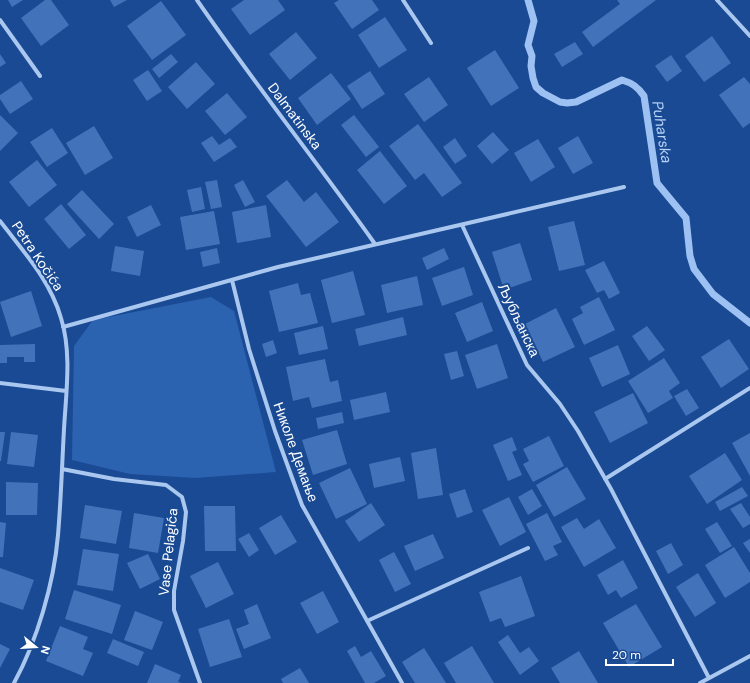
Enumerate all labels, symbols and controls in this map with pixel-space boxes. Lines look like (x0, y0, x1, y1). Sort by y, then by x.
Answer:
street label: Dalmatinska (264, 79, 326, 153)
water label: Puharska (647, 99, 677, 165)
street label: Petra Kočića (8, 218, 68, 294)
street label: Љубљанска (494, 280, 544, 360)
street label: Николе Демање (270, 399, 323, 505)
street label: Vase Pelagića (154, 507, 182, 597)
north arrow (16, 627, 56, 667)
scale bar (606, 641, 673, 667)
text: N (38, 644, 53, 656)
text: 20 m (612, 647, 641, 663)

